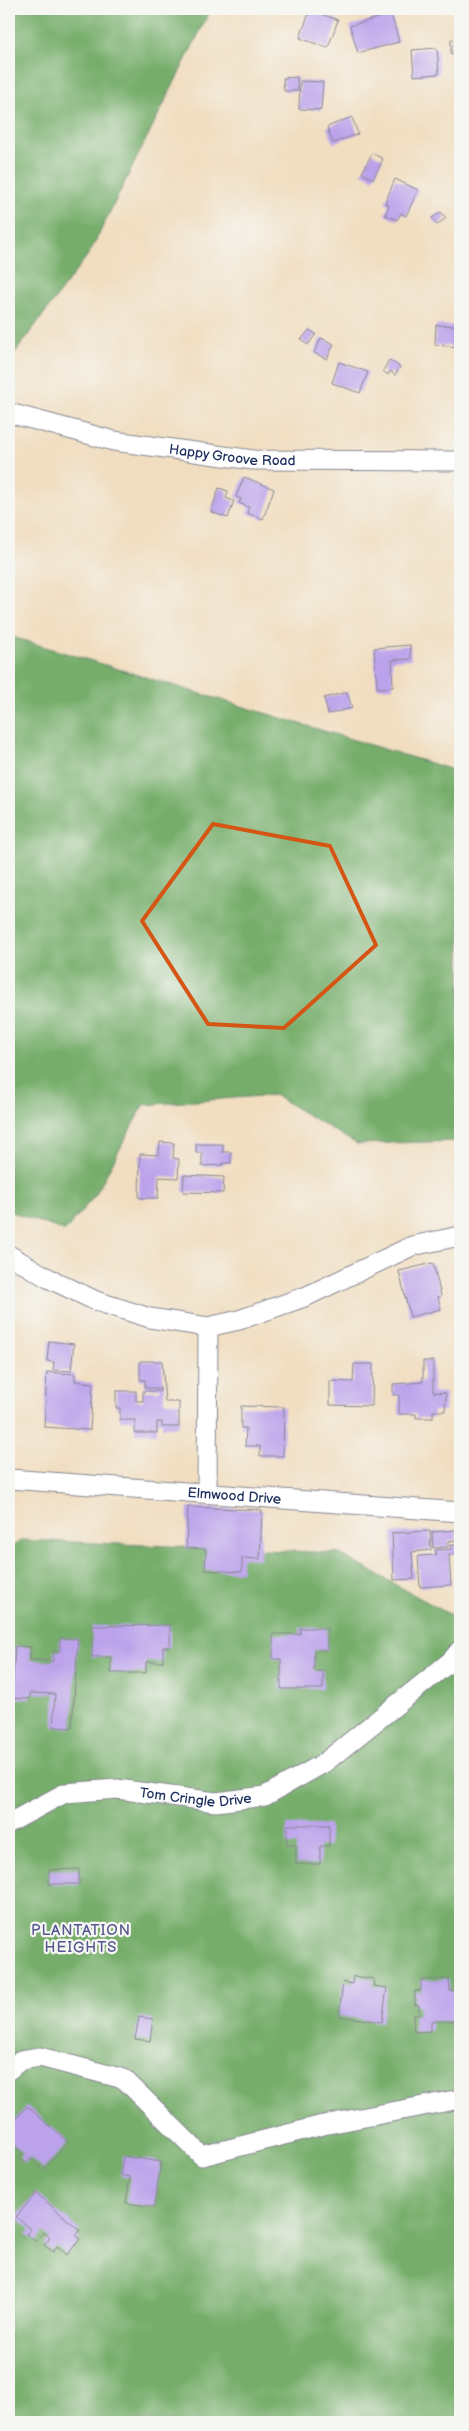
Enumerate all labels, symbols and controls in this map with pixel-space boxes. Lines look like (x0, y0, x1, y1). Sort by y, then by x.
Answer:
street label: Happy Groove Road (168, 440, 296, 469)
street label: Elmwood Drive (187, 1484, 282, 1507)
street label: Tom Cringle Drive (139, 1784, 253, 1811)
district label: PLANTATION HEIGHTS (31, 1921, 131, 1957)

